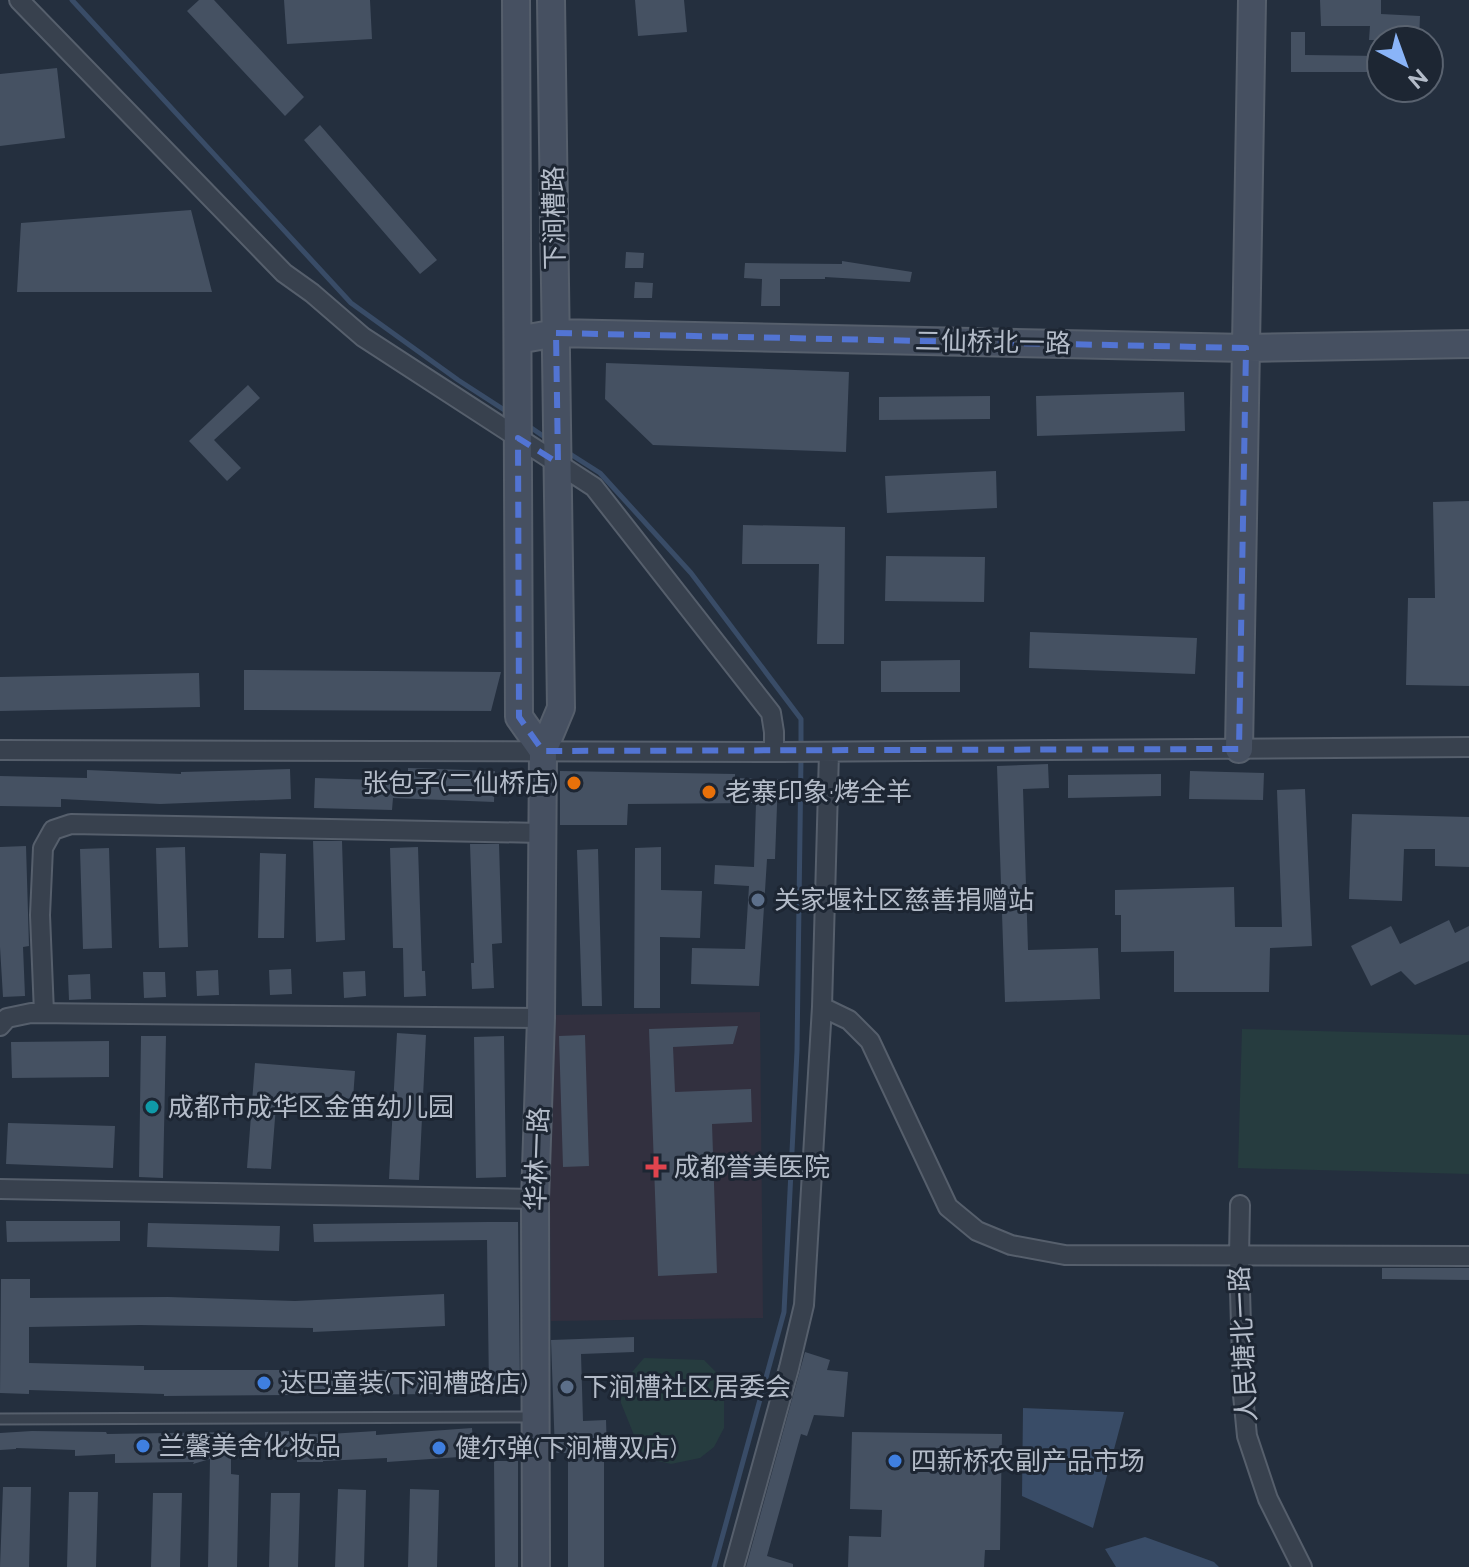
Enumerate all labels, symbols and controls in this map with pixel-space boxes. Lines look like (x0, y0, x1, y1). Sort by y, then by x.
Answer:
north arrow (1365, 24, 1445, 104)
text: N (1403, 64, 1433, 94)
street label: 下涧槽路 (538, 166, 570, 270)
street label: 二仙桥北一路 (915, 326, 1071, 358)
place label: 张包子(二仙桥店) (362, 768, 558, 798)
marker: 张包子(二仙桥店) (565, 774, 583, 792)
place label: 老寨印象·烤全羊 (725, 777, 912, 807)
marker: 老寨印象·烤全羊 (700, 783, 718, 801)
place label: 关家堰社区慈善捐赠站 (774, 885, 1034, 915)
marker: 关家堰社区慈善捐赠站 (749, 891, 767, 909)
place label: 成都市成华区金笛幼儿园 (168, 1092, 454, 1122)
marker: 成都市成华区金笛幼儿园 (143, 1098, 161, 1116)
street label: 华林一路 (520, 1107, 554, 1211)
place label: 成都誉美医院 (674, 1152, 830, 1182)
marker: 成都誉美医院 (645, 1156, 667, 1178)
street label: 人民塘北一路 (1224, 1265, 1262, 1423)
place label: 达巴童装(下涧槽路店) (280, 1368, 528, 1398)
place label: 下涧槽社区居委会 (583, 1372, 791, 1402)
marker: 达巴童装(下涧槽路店) (255, 1374, 273, 1392)
marker: 下涧槽社区居委会 (558, 1378, 576, 1396)
place label: 兰馨美舍化妆品 (159, 1431, 341, 1461)
place label: 健尔弹(下涧槽双店) (455, 1433, 677, 1463)
marker: 兰馨美舍化妆品 (134, 1437, 152, 1455)
marker: 健尔弹(下涧槽双店) (430, 1439, 448, 1457)
place label: 四新桥农副产品市场 (911, 1446, 1145, 1476)
marker: 四新桥农副产品市场 (886, 1452, 904, 1470)

